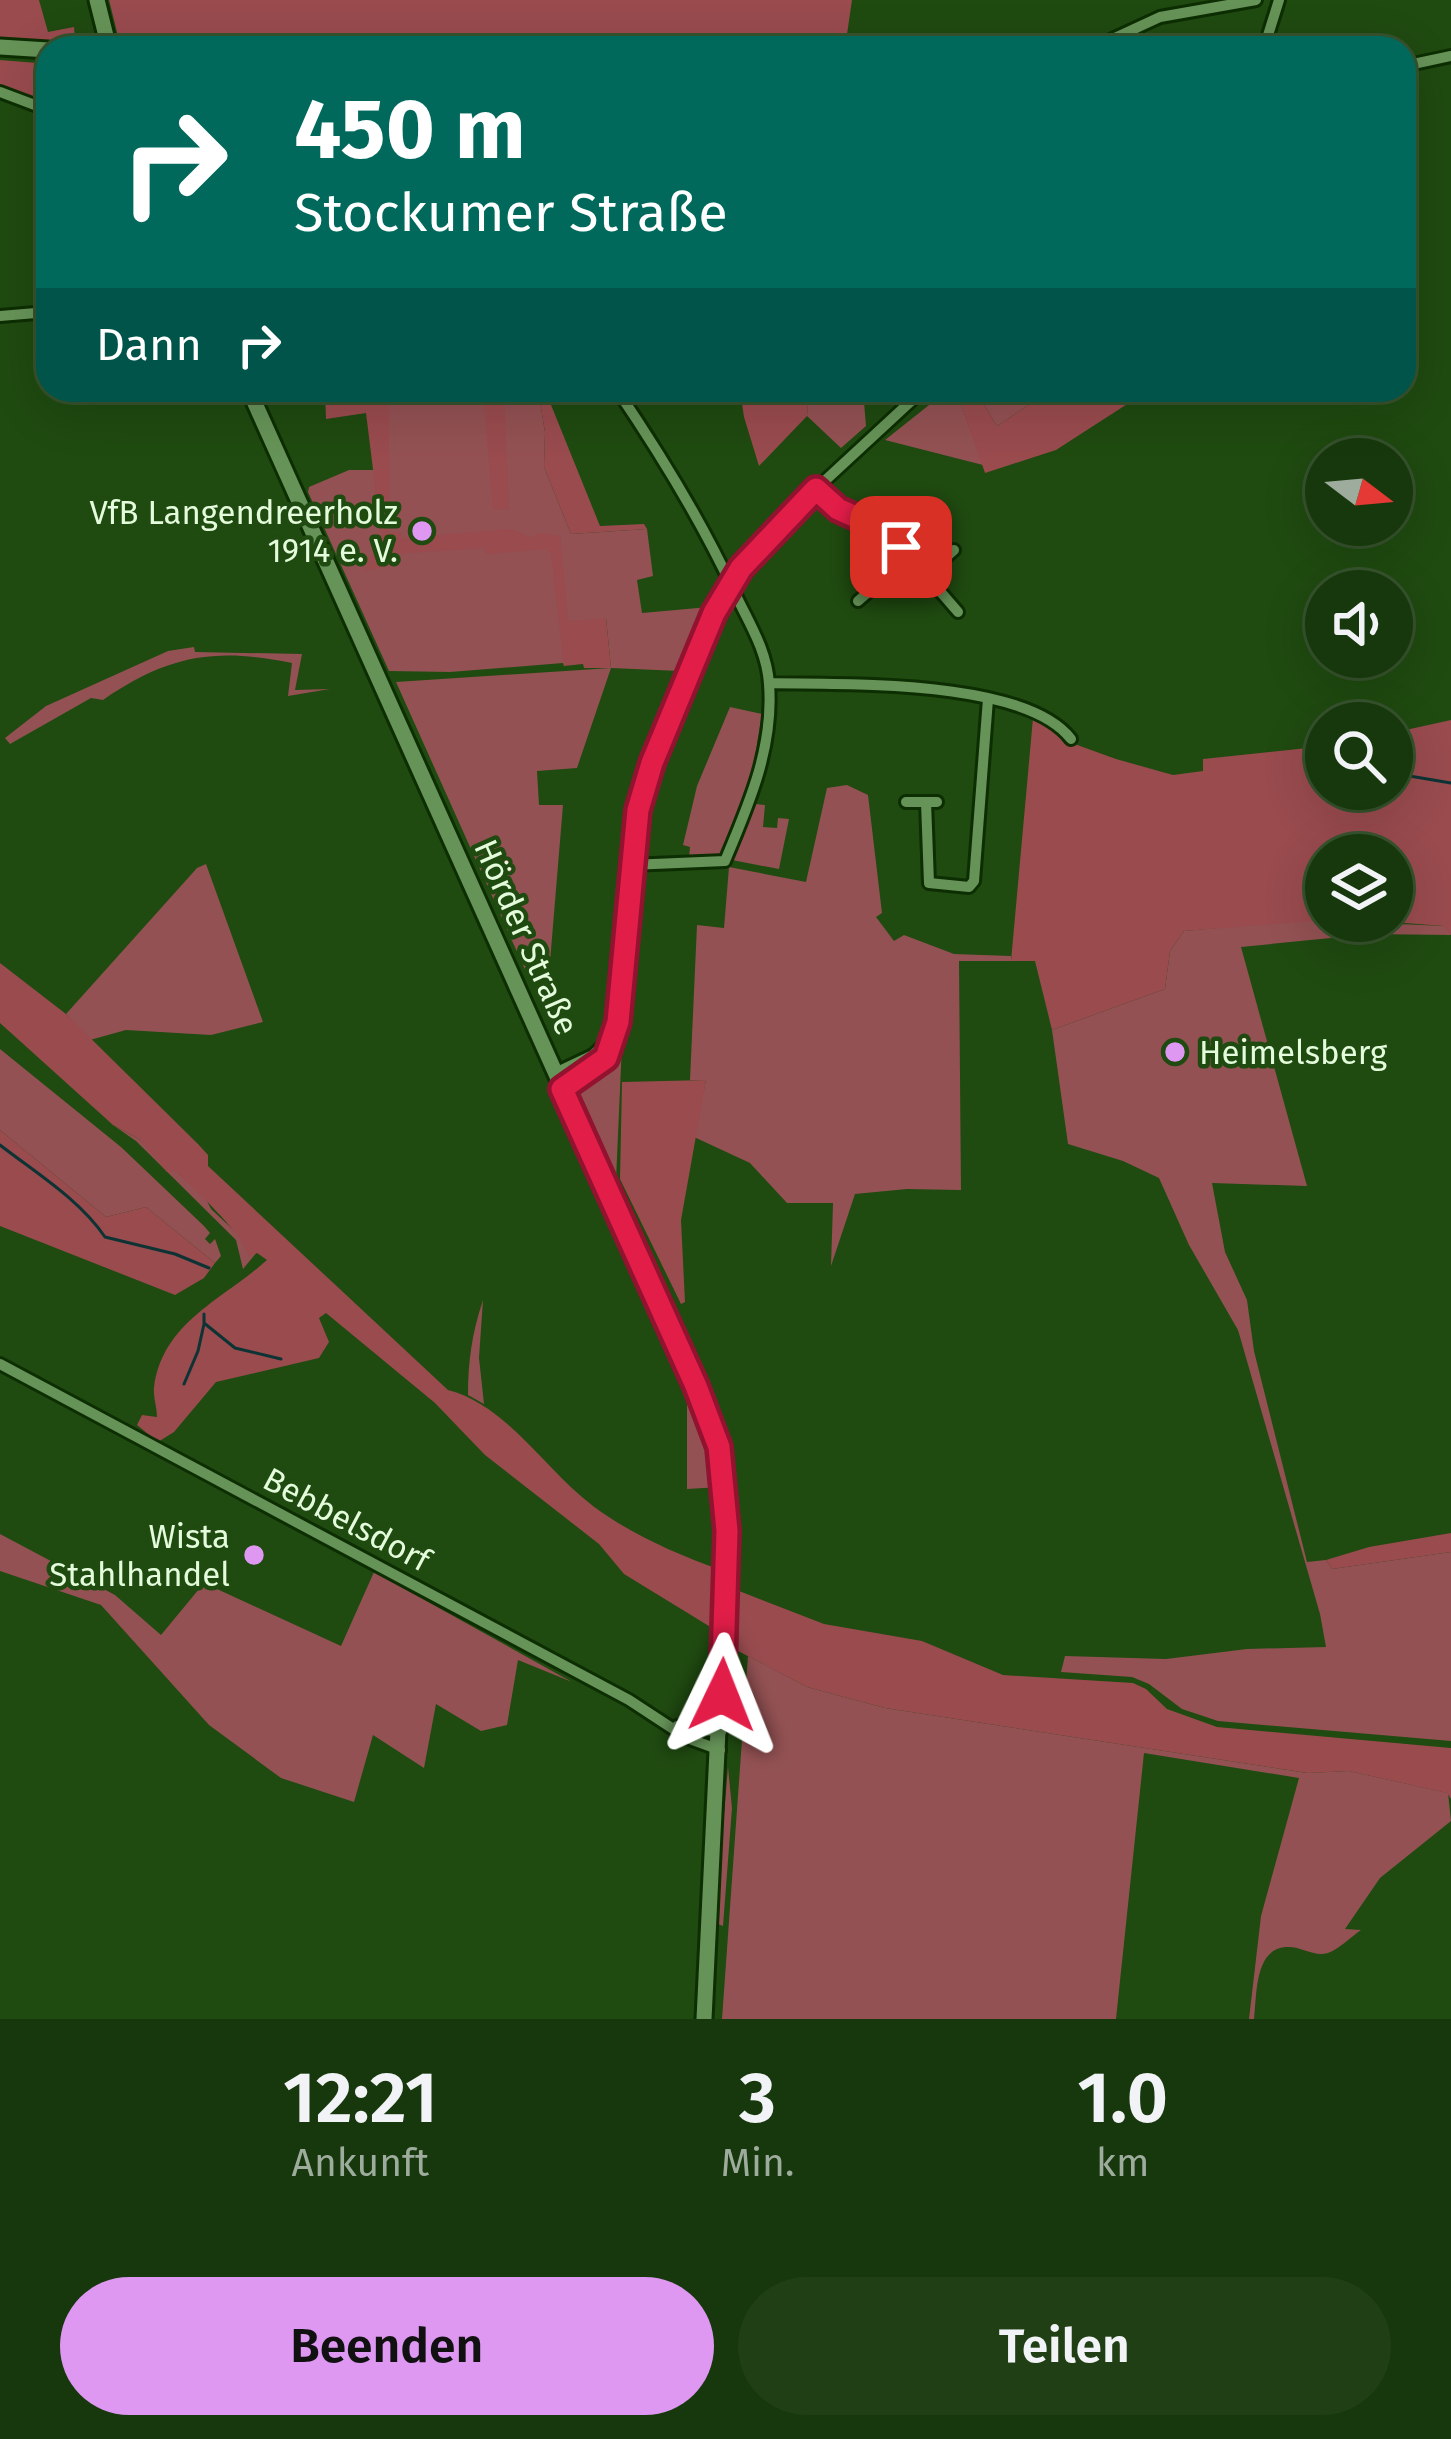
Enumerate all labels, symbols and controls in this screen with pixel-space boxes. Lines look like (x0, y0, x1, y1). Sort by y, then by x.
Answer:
text: 450 m (294, 79, 526, 180)
icon: right (96, 84, 252, 240)
text: Stockumer Straße (294, 181, 728, 245)
icon: right (226, 312, 292, 378)
text: Dann (96, 318, 202, 372)
north arrow (1305, 438, 1413, 546)
map controls (1305, 438, 1413, 942)
place label: VfB Langendreerholz 1914 e. V. (90, 493, 398, 571)
pin (850, 496, 952, 598)
icon: arrive (868, 514, 934, 580)
marker: VfB Langendreerholz 1914 e. V. (409, 518, 435, 544)
button: sound (1305, 570, 1413, 678)
button: search (1305, 702, 1413, 810)
street label: Hörder Straße (465, 834, 587, 1041)
button: layers (1305, 834, 1413, 942)
place label: Heimelsberg (1199, 1033, 1388, 1073)
marker: Heimelsberg (1162, 1039, 1188, 1065)
street label: Bebbelsdorf (256, 1459, 439, 1582)
place label: Wista Stahlhandel (49, 1517, 230, 1595)
marker: Wista Stahlhandel (241, 1542, 267, 1568)
position arrow (659, 1632, 785, 1758)
text: 12:21 (283, 2055, 438, 2141)
text: 3 (739, 2055, 776, 2141)
text: 1.0 (1077, 2055, 1168, 2141)
text: Ankunft (292, 2140, 429, 2186)
text: Min. (721, 2140, 794, 2186)
text: km (1096, 2140, 1149, 2186)
button: Beenden (60, 2277, 714, 2415)
button: Teilen (738, 2277, 1391, 2415)

